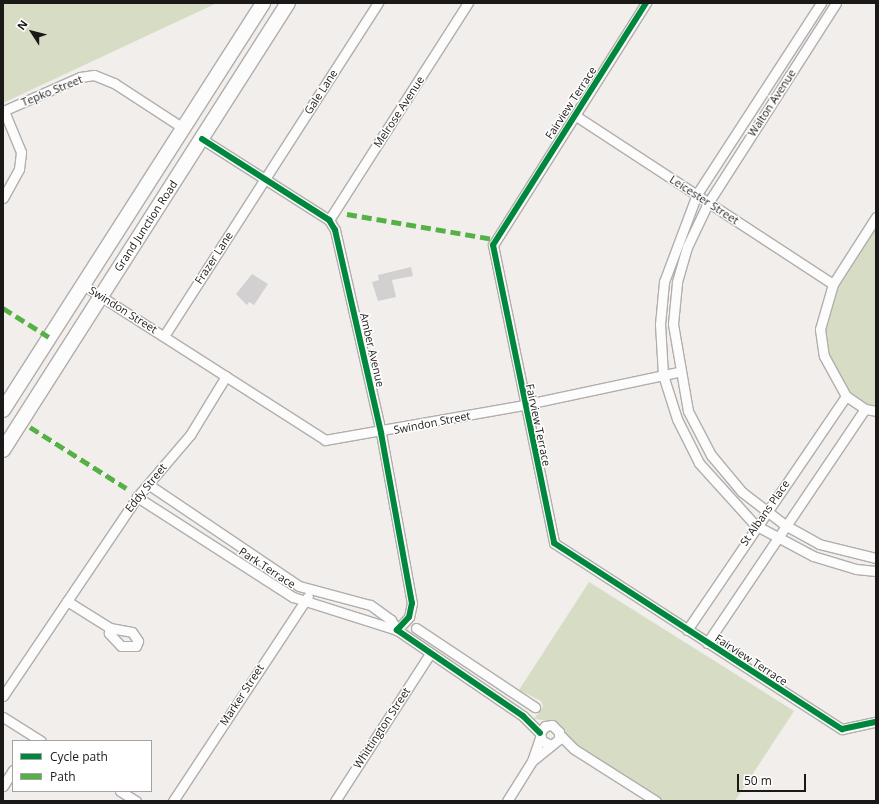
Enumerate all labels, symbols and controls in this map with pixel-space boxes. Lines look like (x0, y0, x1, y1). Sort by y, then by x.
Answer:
north arrow (12, 12, 52, 52)
text: N (13, 17, 31, 33)
street label: Fairview Terrace (543, 64, 599, 142)
street label: Gale Lane (302, 67, 340, 117)
street label: Walton Avenue (745, 67, 799, 139)
street label: Tepko Street (19, 73, 85, 109)
street label: Melrose Avenue (371, 74, 427, 150)
street label: Leicester Street (667, 173, 741, 227)
street label: Grand Junction Road (112, 178, 180, 274)
street label: Frazer Lane (192, 229, 236, 287)
street label: Swindon Street (87, 284, 159, 336)
street label: Amber Avenue (357, 312, 387, 388)
street label: Fairview Terrace (523, 383, 553, 467)
street label: Swindon Street (393, 409, 471, 437)
street label: Eddy Street (122, 461, 170, 515)
street label: St Albans Place (737, 478, 793, 548)
street label: Park Terrace (236, 545, 298, 591)
street label: Fairview Terrace (712, 632, 790, 688)
street label: Marker Street (217, 662, 267, 728)
street label: Whittington Street (351, 685, 413, 771)
legend (12, 740, 152, 792)
text: Cycle path (50, 748, 108, 765)
scale bar (739, 766, 808, 792)
text: Path (50, 768, 76, 785)
text: 50 m (744, 772, 772, 789)

